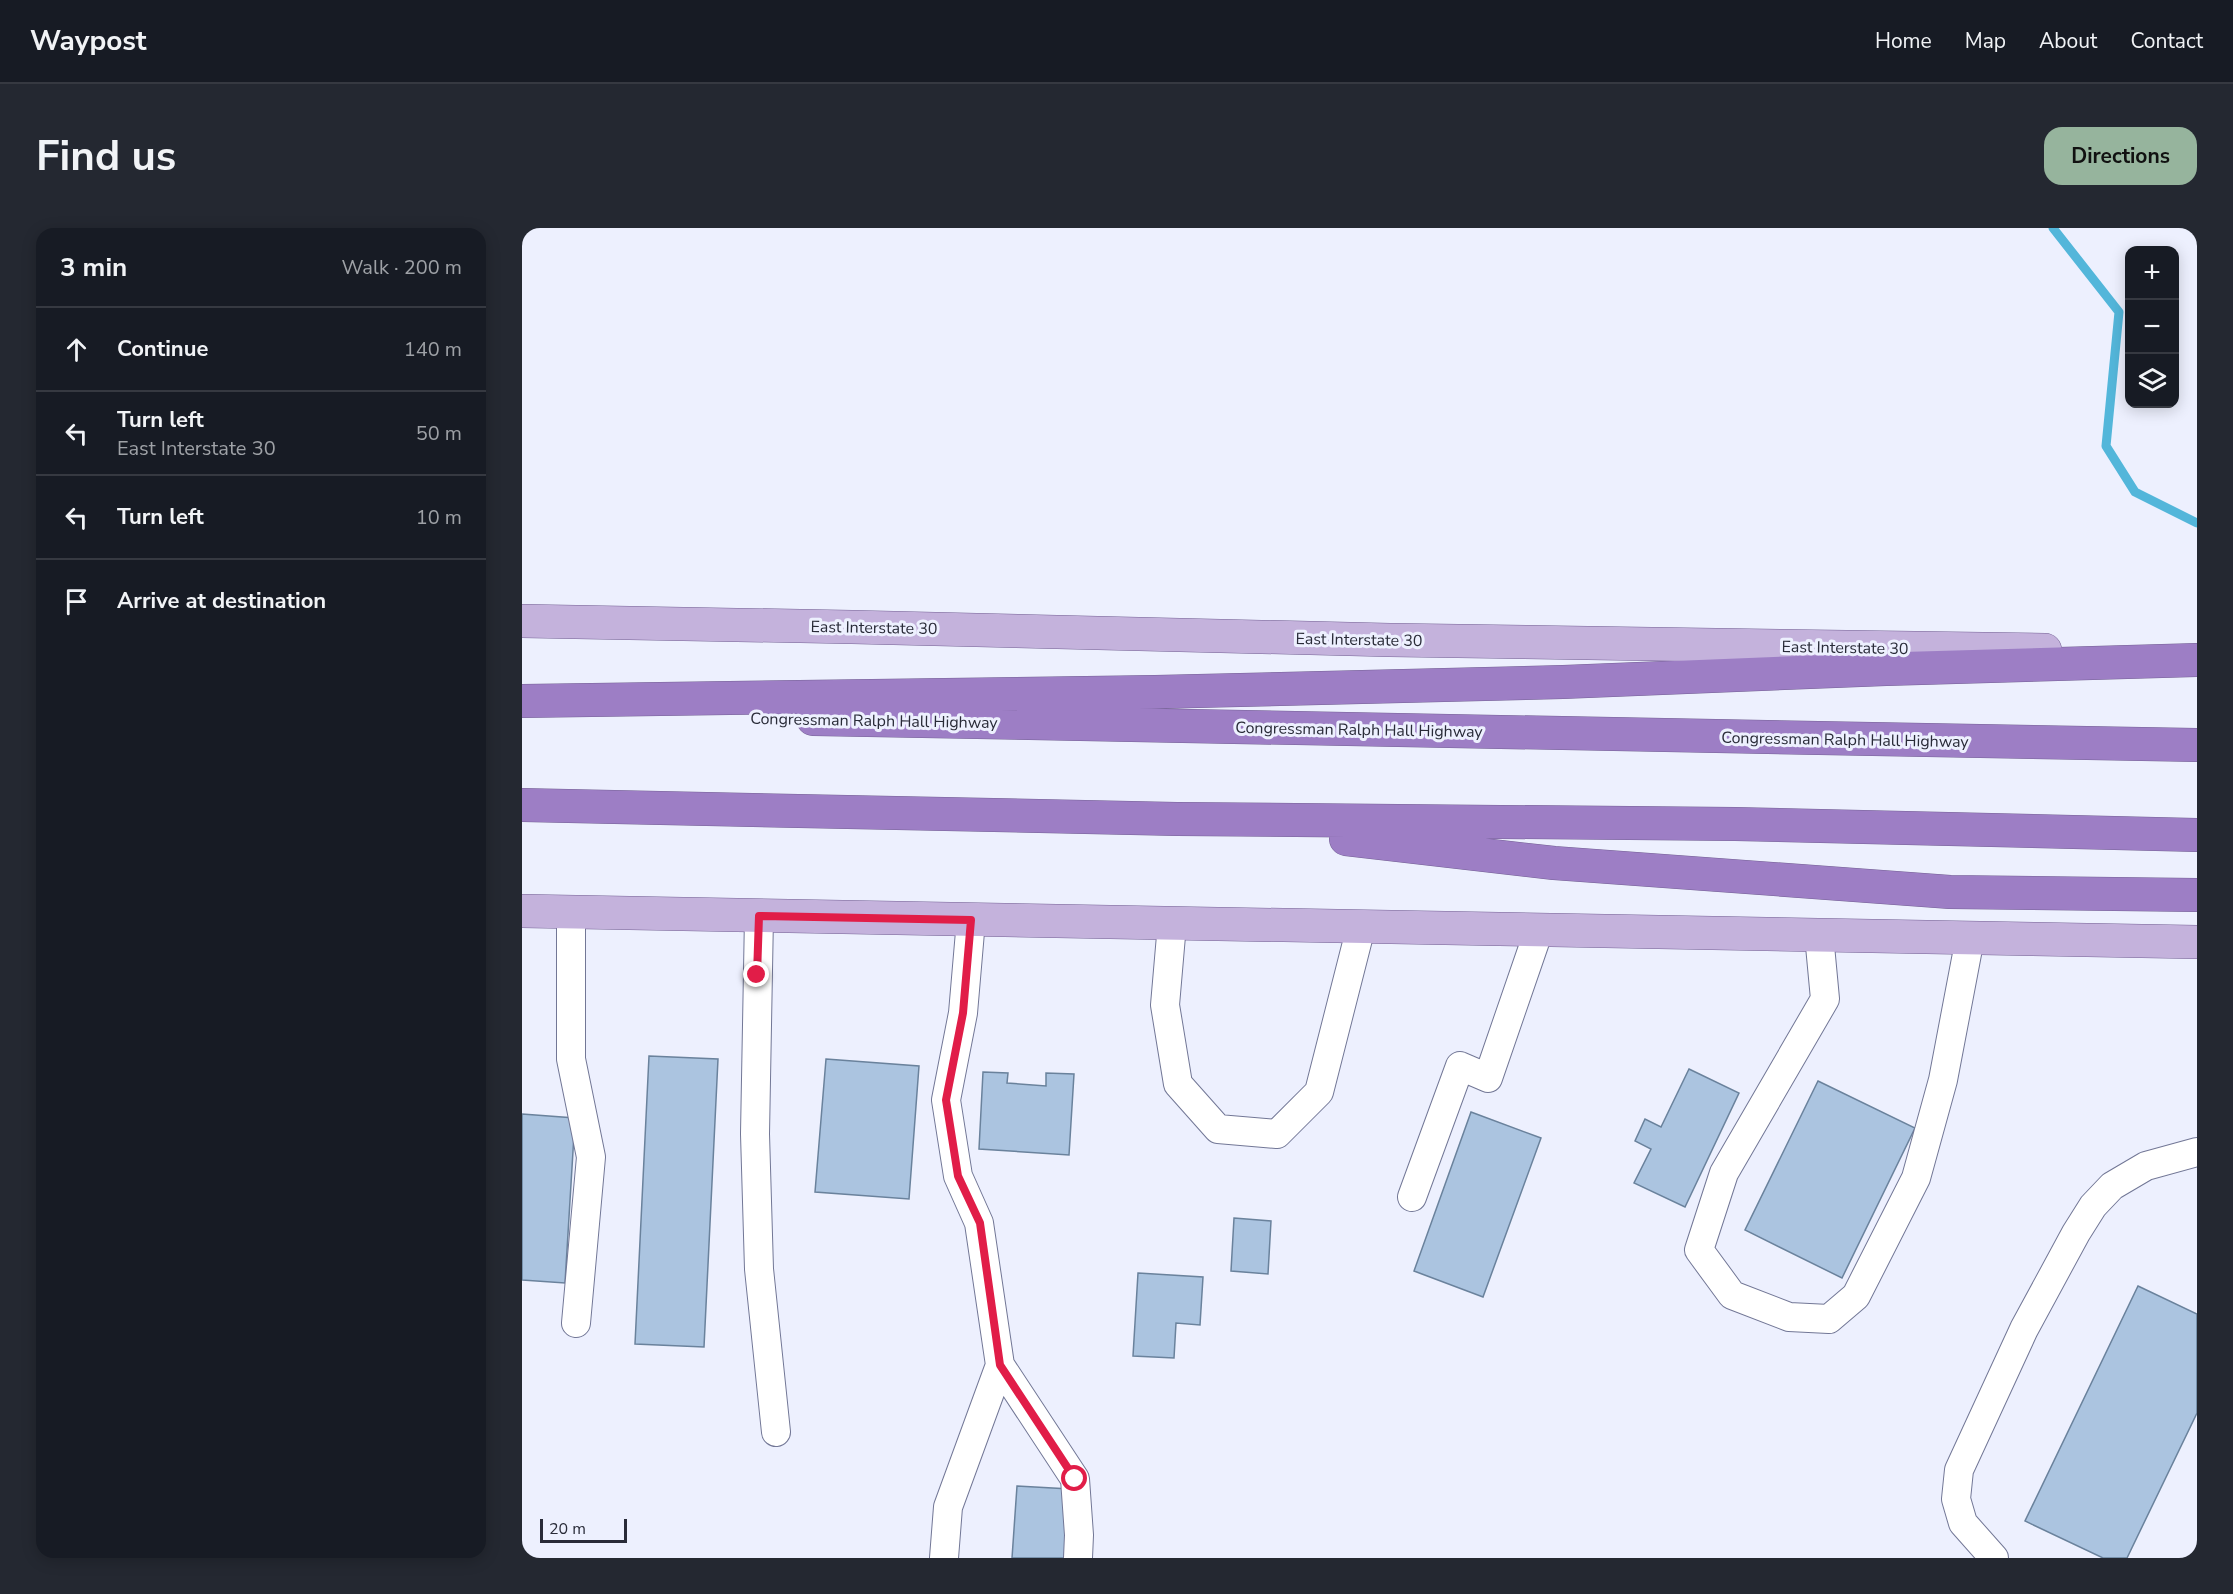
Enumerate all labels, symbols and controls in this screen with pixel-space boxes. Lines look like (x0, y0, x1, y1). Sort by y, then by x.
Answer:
text: Waypost (30, 22, 147, 60)
text: Home (1875, 27, 1932, 55)
text: Map (1965, 27, 2006, 55)
text: About (2039, 27, 2097, 55)
text: Contact (2130, 27, 2203, 55)
button: Directions (2044, 127, 2197, 185)
text: Find us (36, 128, 176, 185)
map controls (2125, 246, 2179, 408)
button: + (2125, 246, 2179, 300)
text: 3 min (60, 250, 127, 285)
text: Walk · 200 m (342, 254, 462, 281)
button: − (2125, 300, 2179, 354)
icon: ahead (60, 333, 93, 366)
text: Continue (117, 334, 208, 364)
text: 140 m (404, 336, 462, 363)
button: layers (2125, 354, 2179, 408)
text: Turn left (117, 405, 204, 435)
icon: left (60, 417, 93, 450)
text: 50 m (416, 420, 462, 447)
text: East Interstate 30 (117, 435, 276, 462)
icon: left (60, 501, 93, 534)
text: Turn left (117, 502, 204, 532)
text: 10 m (416, 504, 462, 531)
icon: arrive (60, 585, 93, 618)
text: Arrive at destination (117, 586, 326, 616)
street label: East Interstate 30 (810, 616, 938, 640)
street label: East Interstate 30 (1295, 628, 1423, 652)
street label: East Interstate 30 (1781, 636, 1909, 660)
street label: Congressman Ralph Hall Highway (750, 708, 999, 734)
street label: Congressman Ralph Hall Highway (1235, 717, 1484, 743)
street label: Congressman Ralph Hall Highway (1721, 727, 1970, 753)
route end (743, 961, 769, 987)
route start (1061, 1465, 1087, 1491)
scale bar (540, 1516, 627, 1544)
text: 20 m (549, 1518, 586, 1540)

